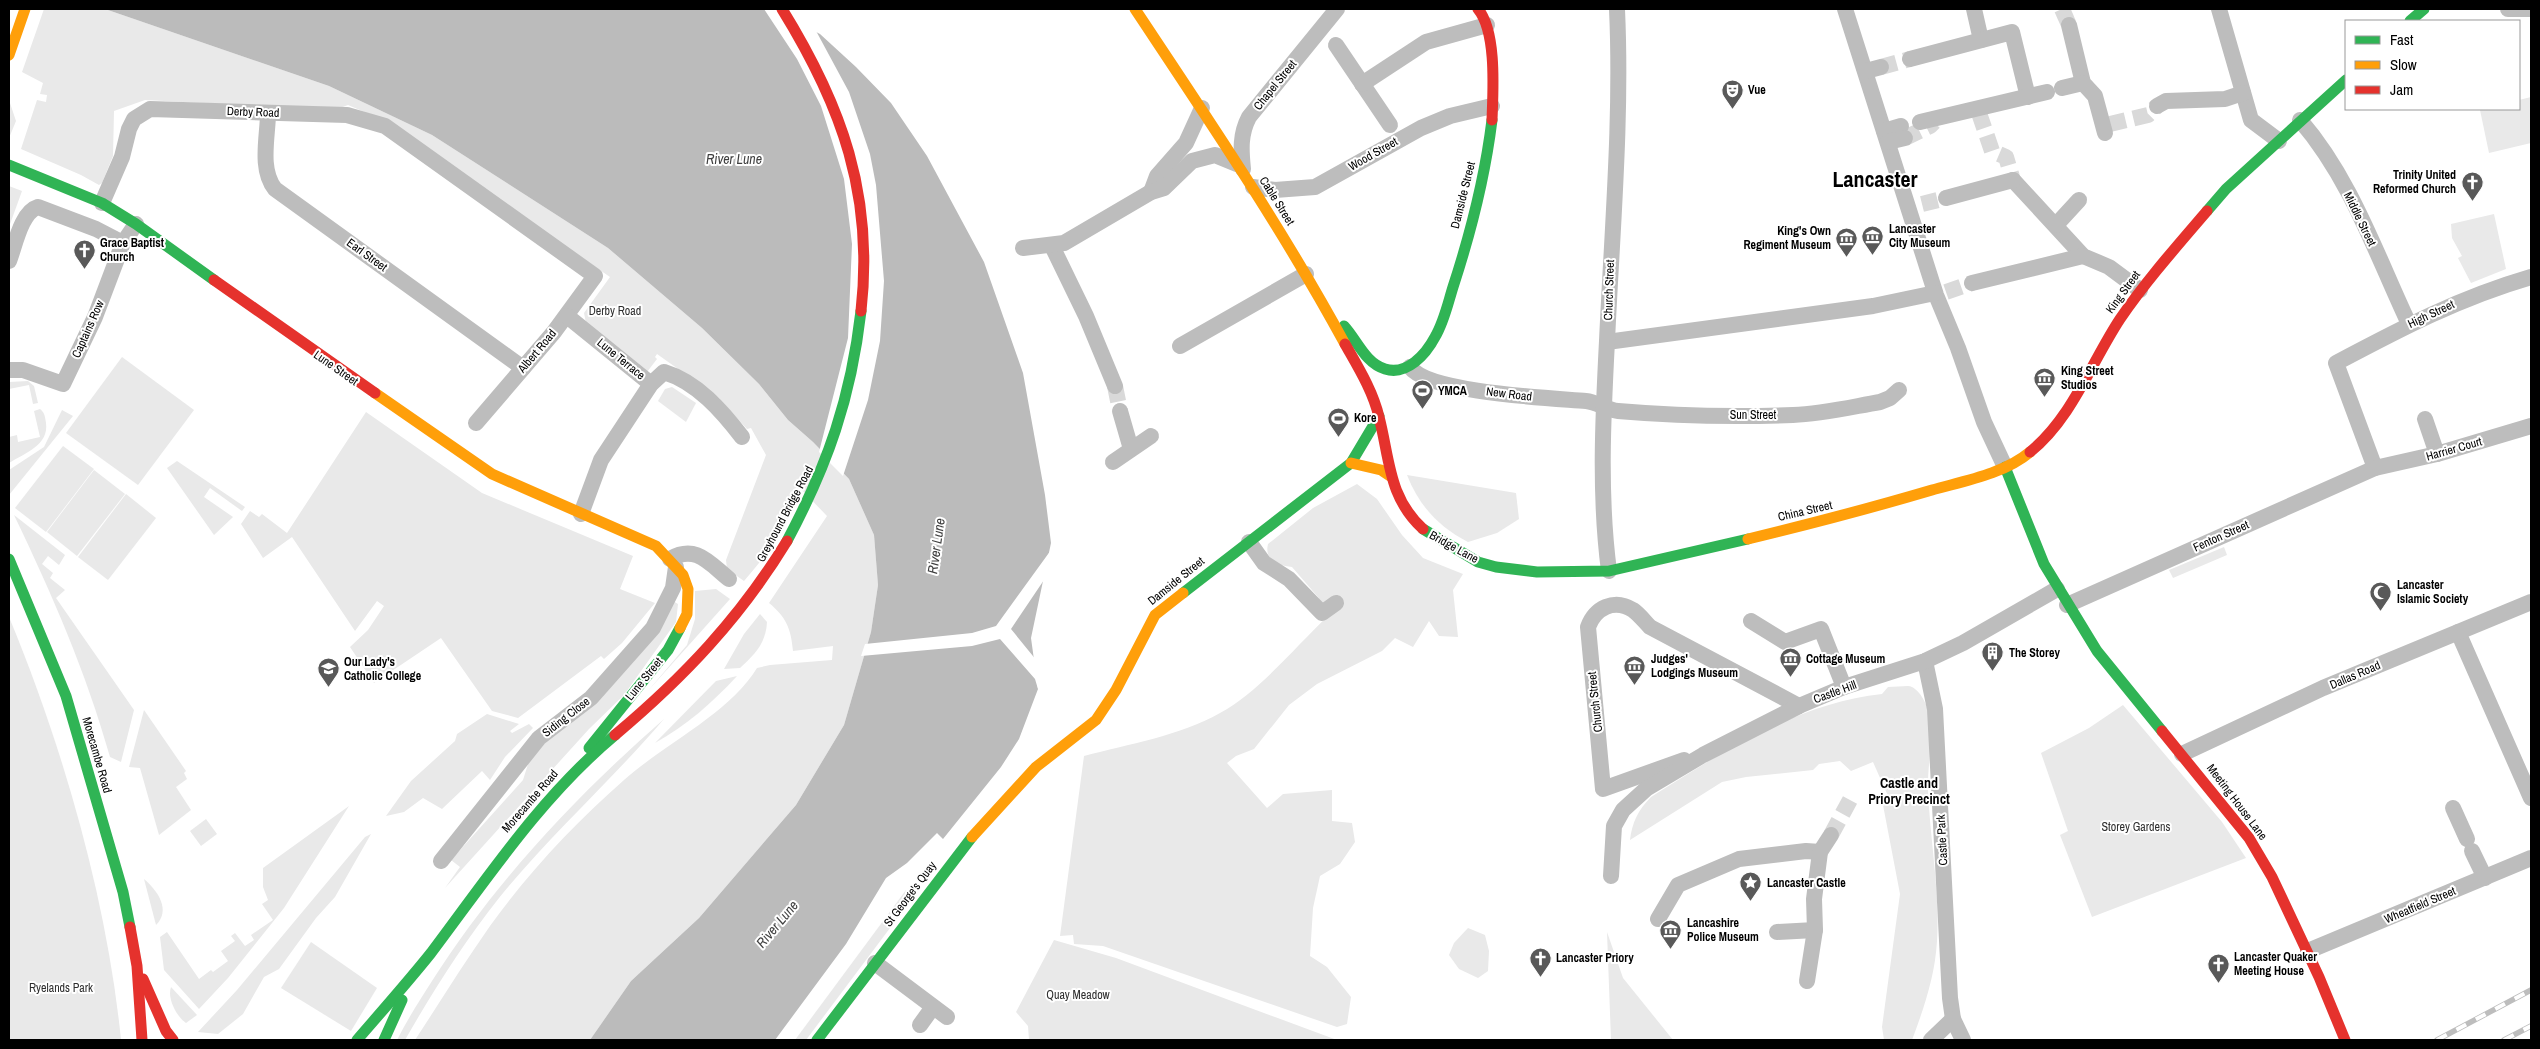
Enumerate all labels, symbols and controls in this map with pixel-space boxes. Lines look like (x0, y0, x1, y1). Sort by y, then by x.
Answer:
legend (2345, 20, 2520, 110)
text: Fast (2390, 29, 2414, 50)
text: Slow (2390, 54, 2417, 75)
street label: Chapel Street (1250, 56, 1300, 113)
theatre icon: Vue (1720, 78, 1744, 109)
text: Jam (2390, 79, 2413, 100)
place label: Vue (1748, 82, 1766, 98)
street label: Derby Road (226, 103, 280, 121)
street label: Wood Street (1345, 133, 1401, 175)
water label: River Lune (706, 150, 762, 168)
street label: Damside Street (1447, 160, 1479, 230)
district label: Lancaster (1832, 164, 1918, 194)
place label: Trinity United Reformed Church (2373, 167, 2456, 197)
church icon: Trinity United Reformed Church (2460, 170, 2484, 201)
street label: Cable Street (1256, 174, 1298, 229)
street label: Middle Street (2340, 189, 2380, 249)
place label: Lancaster City Museum (1889, 221, 1950, 251)
place label: King's Own Regiment Museum (1744, 223, 1831, 253)
museum icon: Lancaster City Museum (1861, 224, 1885, 255)
museum icon: King's Own Regiment Museum (1835, 226, 1859, 257)
place label: Grace Baptist Church (100, 235, 165, 265)
street label: Earl Street (343, 235, 391, 275)
church icon: Grace Baptist Church (72, 238, 96, 269)
street label: Church Street (1600, 259, 1618, 321)
street label: King Street (2102, 267, 2144, 317)
street label: High Street (2405, 296, 2457, 332)
street label: Captains Row (68, 297, 108, 360)
park label: Derby Road (589, 303, 641, 319)
street label: Albert Road (514, 326, 560, 377)
street label: Lune Terrace (594, 335, 648, 383)
street label: Lune Street (311, 347, 362, 389)
place label: King Street Studios (2061, 363, 2114, 393)
museum icon: King Street Studios (2033, 366, 2057, 397)
sports icon: YMCA (1410, 379, 1434, 410)
place label: YMCA (1438, 383, 1468, 399)
street label: New Road (1485, 383, 1533, 405)
sports icon: Kore (1326, 406, 1350, 437)
street label: Sun Street (1730, 407, 1777, 423)
place label: Kore (1354, 410, 1377, 426)
street label: Harrier Court (2424, 433, 2484, 465)
street label: Greyhound Bridge Road (753, 463, 817, 565)
street label: China Street (1776, 497, 1834, 525)
water label: River Lune (923, 517, 949, 575)
street label: Fenton Street (2191, 517, 2252, 555)
street label: Bridge Lane (1427, 527, 1481, 567)
street label: Damside Street (1144, 553, 1208, 609)
place label: Lancaster Islamic Society (2397, 577, 2469, 607)
mosque icon: Lancaster Islamic Society (2369, 580, 2393, 611)
building icon: The Storey (1981, 641, 2005, 672)
place label: The Storey (2009, 645, 2060, 661)
museum icon: Cottage Museum (1778, 647, 1802, 678)
place label: Judges' Lodgings Museum (1651, 651, 1738, 681)
place label: Cottage Museum (1806, 651, 1886, 667)
place label: Our Lady's Catholic College (344, 654, 422, 684)
street label: Lune Street (622, 654, 666, 704)
museum icon: Judges' Lodgings Museum (1623, 654, 1647, 685)
school or university icon: Our Lady's Catholic College (316, 657, 340, 688)
street label: Dallas Road (2327, 657, 2383, 693)
street label: Church Street (1584, 671, 1606, 733)
street label: Castle Hill (1811, 677, 1859, 707)
street label: Siding Close (539, 693, 593, 741)
street label: Morecambe Road (79, 715, 115, 795)
street label: Meeting House Lane (2203, 761, 2271, 843)
street label: Morecambe Road (498, 766, 562, 836)
district label: Castle and Priory Precinct (1868, 774, 1950, 808)
street label: Castle Park (1933, 814, 1951, 866)
park label: Storey Gardens (2102, 819, 2171, 835)
street label: St George's Quay (880, 858, 940, 930)
place icon: Lancaster Castle (1739, 871, 1763, 902)
place label: Lancaster Castle (1767, 875, 1846, 891)
street label: Wheatfield Street (2382, 883, 2458, 927)
water label: River Lune (752, 897, 802, 951)
place label: Lancashire Police Museum (1687, 915, 1759, 945)
museum icon: Lancashire Police Museum (1659, 918, 1683, 949)
church icon: Lancaster Priory (1528, 946, 1552, 977)
place label: Lancaster Quaker Meeting House (2234, 949, 2317, 979)
place label: Lancaster Priory (1556, 950, 1634, 966)
church icon: Lancaster Quaker Meeting House (2206, 952, 2230, 983)
park label: Ryelands Park (29, 980, 93, 996)
park label: Quay Meadow (1046, 987, 1111, 1003)

